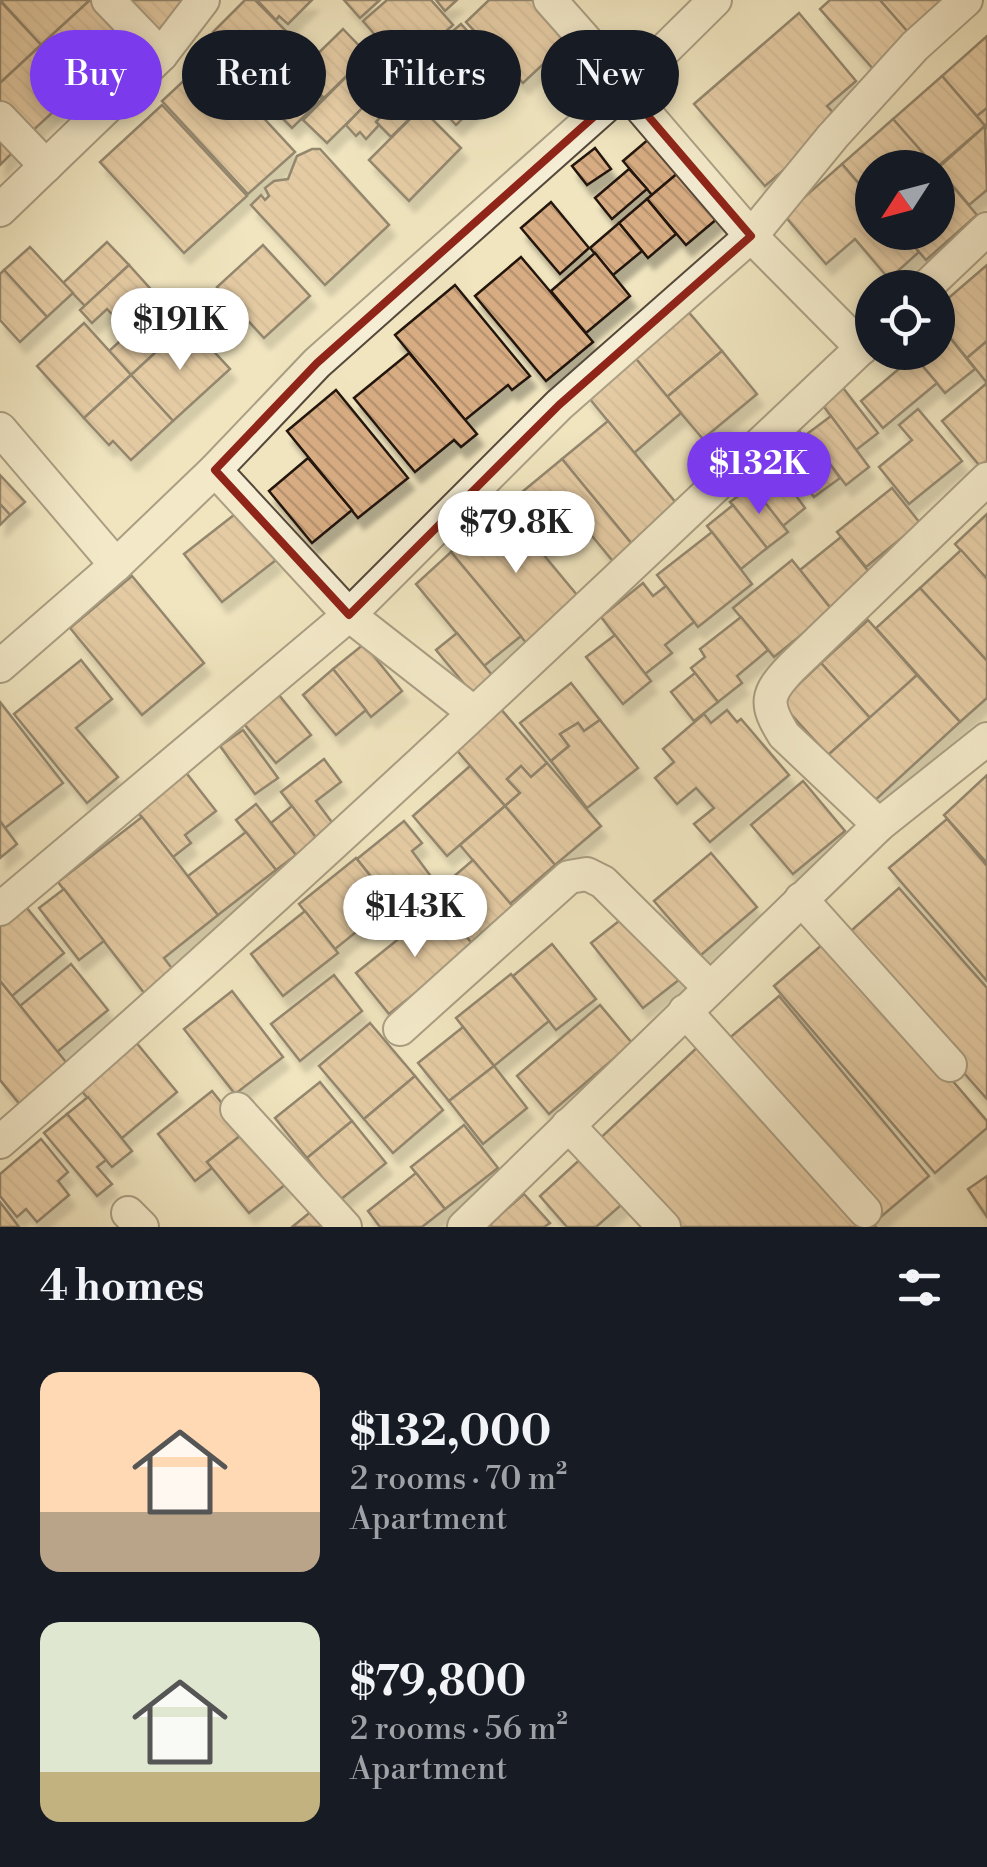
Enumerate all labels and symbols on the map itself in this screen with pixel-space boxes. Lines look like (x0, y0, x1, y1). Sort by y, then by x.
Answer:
north arrow (855, 150, 955, 250)
pin: $191K (110, 288, 250, 373)
pin: $132K (689, 432, 829, 517)
pin: $79.8K (435, 491, 597, 576)
pin: $143K (345, 875, 485, 960)

